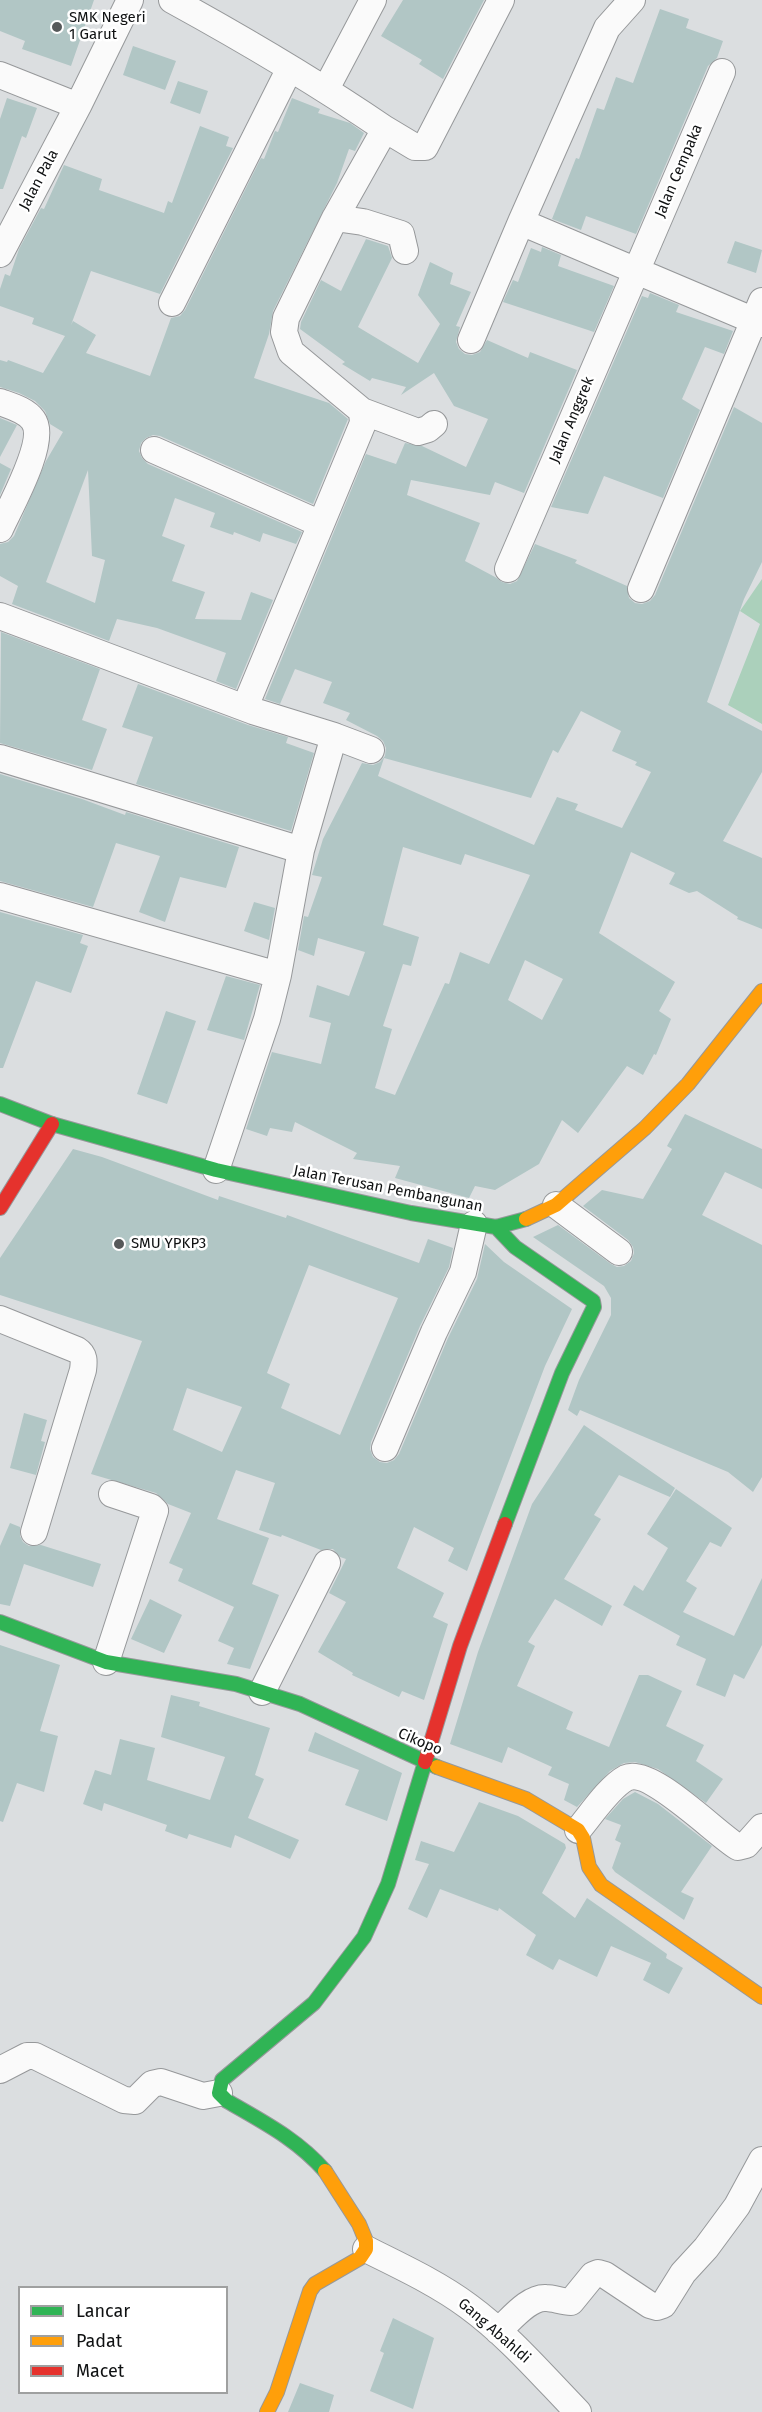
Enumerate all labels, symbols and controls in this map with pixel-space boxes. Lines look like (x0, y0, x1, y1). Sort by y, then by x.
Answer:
place label: SMK Negeri 1 Garut (69, 9, 146, 44)
marker: SMK Negeri 1 Garut (50, 20, 64, 34)
street label: Jalan Cempaka (651, 122, 707, 220)
street label: Jalan Pala (16, 147, 62, 213)
street label: Jalan Anggrek (546, 374, 598, 466)
street label: Jalan Terusan Pembangunan (292, 1162, 484, 1216)
place label: SMU YPKP3 (131, 1235, 206, 1253)
marker: SMU YPKP3 (112, 1237, 126, 1251)
street label: Cikopo (395, 1725, 445, 1759)
legend (18, 2286, 228, 2394)
street label: Gang Abahldi (454, 2295, 534, 2367)
text: Lancar (76, 2300, 130, 2322)
text: Padat (76, 2330, 122, 2352)
text: Macet (76, 2360, 124, 2382)

